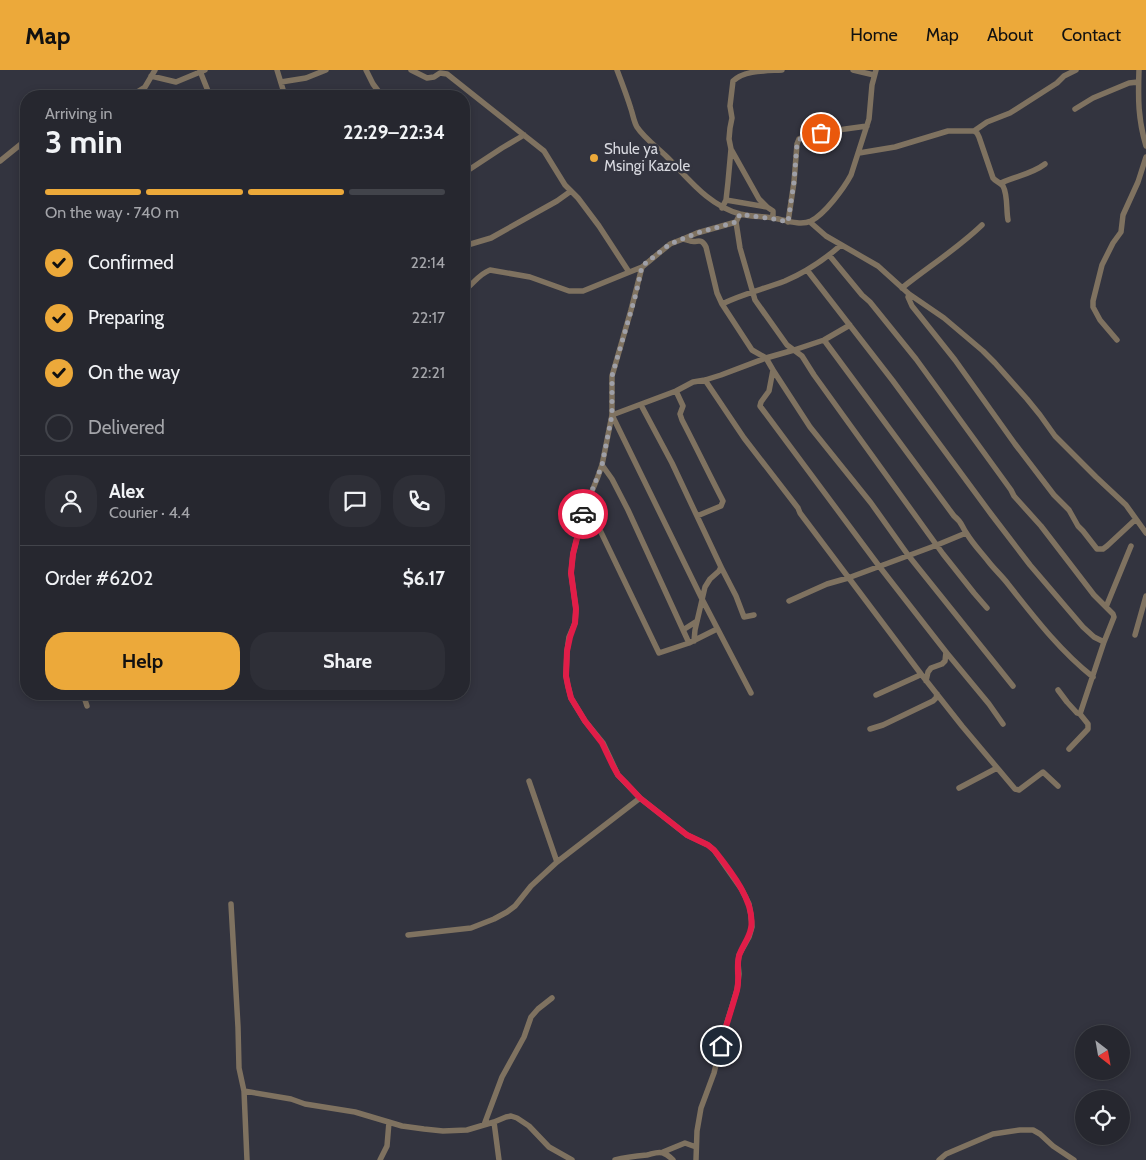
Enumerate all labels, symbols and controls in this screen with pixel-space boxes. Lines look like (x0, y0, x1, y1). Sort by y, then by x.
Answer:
text: Map (25, 21, 71, 50)
text: Home (850, 24, 898, 46)
text: Map (926, 24, 959, 46)
text: About (987, 24, 1033, 46)
text: Contact (1061, 24, 1121, 46)
text: Arriving in (45, 104, 112, 123)
pin (800, 112, 842, 154)
icon: bag (807, 119, 835, 147)
text: 22:29–22:34 (343, 121, 445, 144)
text: 3 min (45, 122, 123, 161)
place label: Shule ya Msingi Kazole (604, 140, 690, 175)
marker: Shule ya Msingi Kazole (588, 152, 600, 164)
text: On the way · 740 m (45, 203, 179, 222)
icon: check (45, 249, 73, 277)
text: Confirmed (88, 251, 174, 274)
text: 22:14 (410, 253, 445, 272)
icon: check (45, 304, 73, 332)
text: Preparing (88, 306, 164, 329)
text: 22:17 (412, 308, 445, 327)
icon: check (45, 359, 73, 387)
text: On the way (88, 361, 180, 384)
text: 22:21 (411, 363, 445, 382)
text: Delivered (88, 416, 165, 439)
button: person (45, 475, 97, 527)
button: chat (329, 475, 381, 527)
button: phone (393, 475, 445, 527)
text: Alex (109, 480, 145, 503)
courier (558, 489, 608, 539)
icon: car (569, 500, 597, 528)
text: Courier · 4.4 (109, 503, 190, 522)
text: Order #6202 (45, 567, 153, 590)
text: $6.17 (403, 567, 445, 590)
button: Help (45, 632, 240, 690)
button: Share (250, 632, 445, 690)
pin (700, 1025, 742, 1067)
north arrow (1075, 1025, 1130, 1080)
map controls (1075, 1025, 1130, 1145)
icon: home (707, 1032, 735, 1060)
button: locate (1075, 1090, 1130, 1145)

